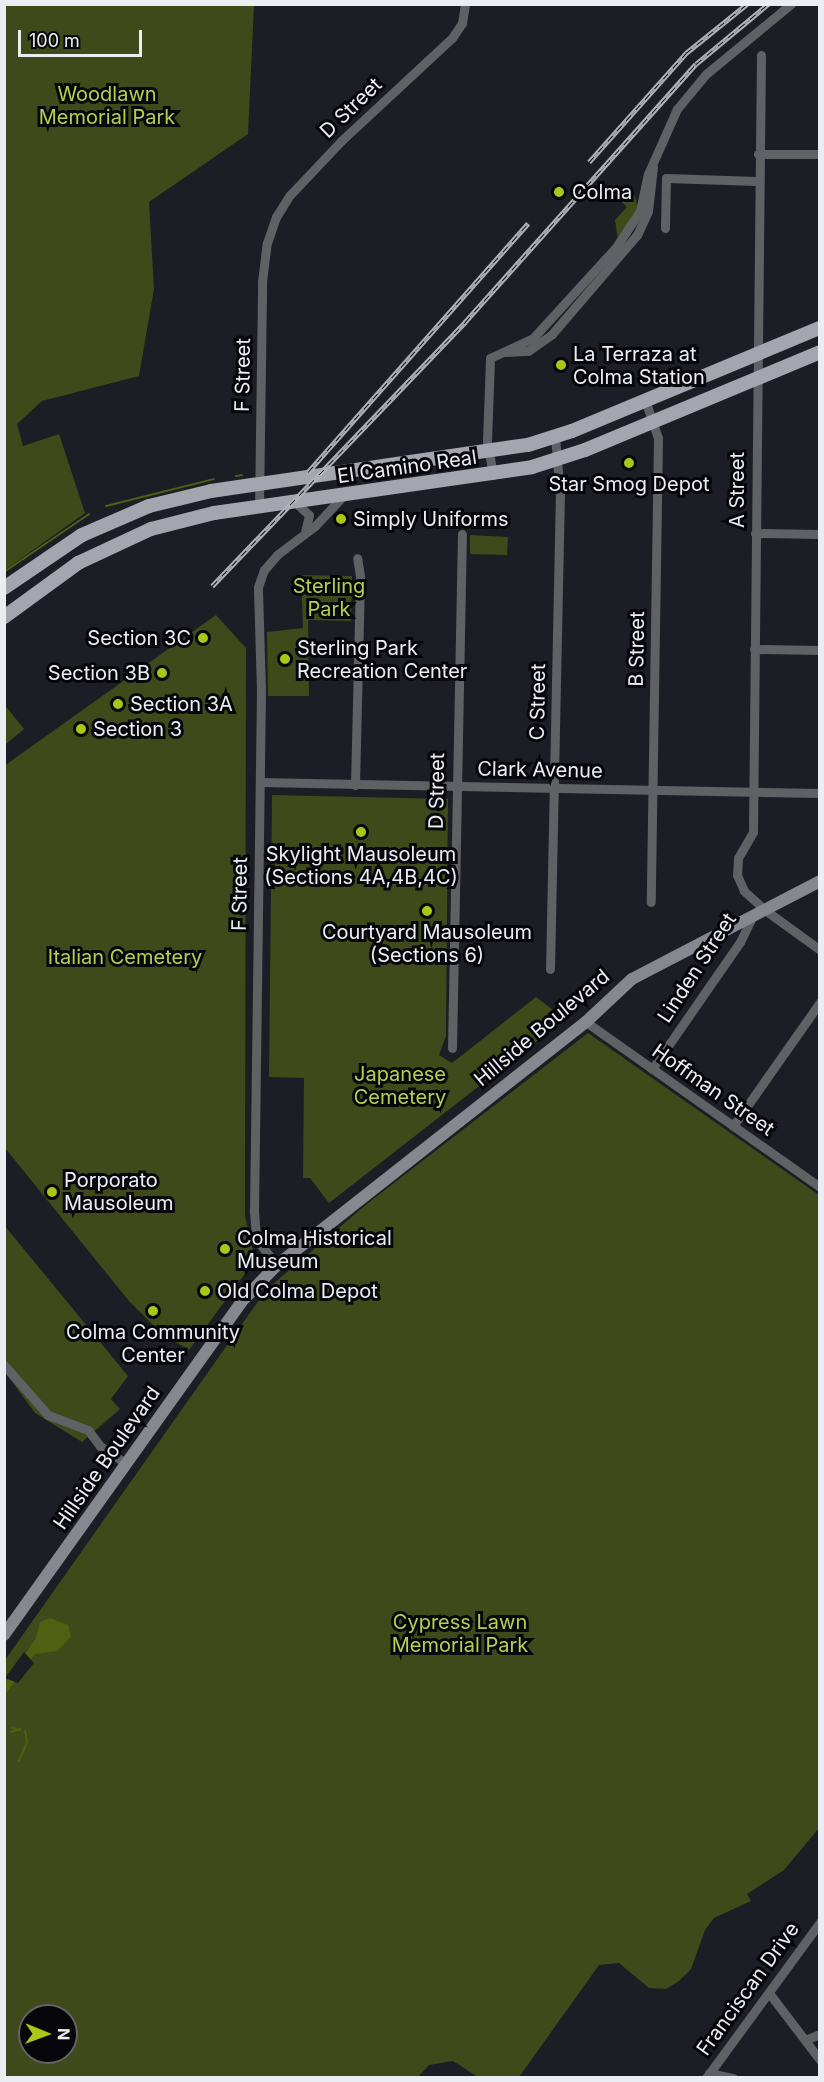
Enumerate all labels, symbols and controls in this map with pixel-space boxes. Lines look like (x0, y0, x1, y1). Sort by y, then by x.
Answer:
scale bar (21, 18, 146, 56)
text: 100 m (29, 30, 80, 51)
street label: D Street (315, 73, 387, 143)
park label: Woodlawn Memorial Park (39, 83, 175, 130)
place label: Colma (572, 180, 632, 204)
marker: Colma (550, 183, 568, 201)
street label: F Street (230, 338, 256, 412)
place label: La Terraza at Colma Station (573, 342, 705, 389)
marker: La Terraza at Colma Station (554, 358, 568, 372)
street label: El Camino Real (336, 445, 478, 489)
street label: A Street (725, 452, 749, 528)
marker: Star Smog Depot (622, 456, 636, 470)
place label: Star Smog Depot (549, 472, 709, 496)
place label: Simply Uniforms (353, 507, 509, 531)
marker: Simply Uniforms (334, 512, 348, 526)
park label: Sterling Park (293, 575, 365, 622)
street label: B Street (624, 611, 650, 687)
place label: Section 3C (87, 626, 191, 650)
marker: Section 3C (196, 631, 210, 645)
place label: Sterling Park Recreation Center (297, 636, 467, 683)
marker: Sterling Park Recreation Center (278, 652, 292, 666)
place label: Section 3B (48, 661, 150, 685)
street label: C Street (525, 663, 551, 741)
marker: Section 3B (155, 666, 169, 680)
place label: Section 3A (130, 692, 233, 716)
marker: Section 3A (111, 697, 125, 711)
place label: Section 3 (93, 717, 182, 741)
marker: Section 3 (74, 722, 88, 736)
street label: D Street (424, 753, 450, 829)
street label: Clark Avenue (477, 757, 603, 783)
marker: Skylight Mausoleum (Sections 4A,4B,4C) (354, 825, 368, 839)
place label: Skylight Mausoleum (Sections 4A,4B,4C) (264, 842, 458, 889)
street label: F Street (227, 857, 253, 931)
marker: Courtyard Mausoleum (Sections 6) (420, 904, 434, 918)
street label: Linden Street (653, 909, 741, 1027)
place label: Courtyard Mausoleum (Sections 6) (322, 921, 532, 968)
park label: Italian Cemetery (48, 945, 202, 969)
street label: Hillside Boulevard (469, 964, 615, 1092)
street label: Hoffman Street (647, 1039, 779, 1141)
park label: Japanese Cemetery (354, 1063, 446, 1110)
place label: Porporato Mausoleum (64, 1168, 174, 1215)
marker: Porporato Mausoleum (45, 1185, 59, 1199)
place label: Colma Historical Museum (237, 1226, 392, 1273)
marker: Colma Historical Museum (218, 1242, 232, 1256)
place label: Old Colma Depot (217, 1279, 378, 1303)
marker: Old Colma Depot (198, 1284, 212, 1298)
marker: Colma Community Center (146, 1304, 160, 1318)
place label: Colma Community Center (66, 1320, 240, 1367)
street label: Hillside Boulevard (49, 1382, 165, 1534)
park label: Cypress Lawn Memorial Park (392, 1610, 528, 1657)
street label: Franciscan Drive (692, 1918, 804, 2060)
north arrow (18, 2004, 78, 2064)
text: N (54, 2028, 74, 2041)

